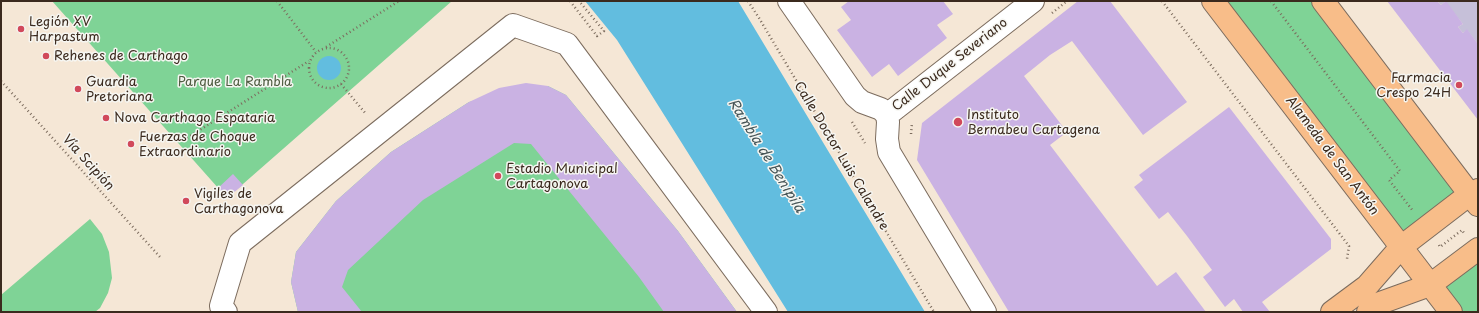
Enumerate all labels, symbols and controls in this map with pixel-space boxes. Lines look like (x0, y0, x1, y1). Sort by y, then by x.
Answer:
place label: Legión XV Harpastum (29, 14, 100, 45)
street label: Calle Duque Severiano (889, 15, 1011, 115)
marker: Legión XV Harpastum (16, 24, 26, 34)
place label: Rehenes de Carthago (54, 48, 188, 64)
marker: Rehenes de Carthago (41, 51, 51, 61)
place label: Farmacia Crespo 24H (1376, 70, 1451, 101)
place label: Guardia Pretoriana (86, 74, 153, 105)
park label: Parque La Rambla (178, 74, 292, 90)
street label: Calle Doctor Luis Calandre (790, 79, 892, 233)
marker: Farmacia Crespo 24H (1454, 80, 1464, 90)
marker: Guardia Pretoriana (73, 84, 83, 94)
street label: Alameda de San Antón (1282, 93, 1382, 219)
water label: Rambla de Benipila (724, 96, 808, 216)
place label: Instituto Bernabeu Cartagena (967, 107, 1100, 138)
place label: Nova Carthago Espataria (114, 110, 275, 126)
marker: Nova Carthago Espataria (101, 113, 111, 123)
marker: Instituto Bernabeu Cartagena (952, 116, 964, 128)
place label: Fuerzas de Choque Extraordinario (139, 129, 256, 160)
street label: Vía Scipión (59, 132, 117, 194)
marker: Fuerzas de Choque Extraordinario (126, 139, 136, 149)
place label: Estadio Municipal Cartagonova (506, 161, 618, 192)
marker: Estadio Municipal Cartagonova (493, 171, 503, 181)
place label: Vigiles de Carthagonova (194, 186, 284, 217)
marker: Vigiles de Carthagonova (181, 196, 191, 206)

